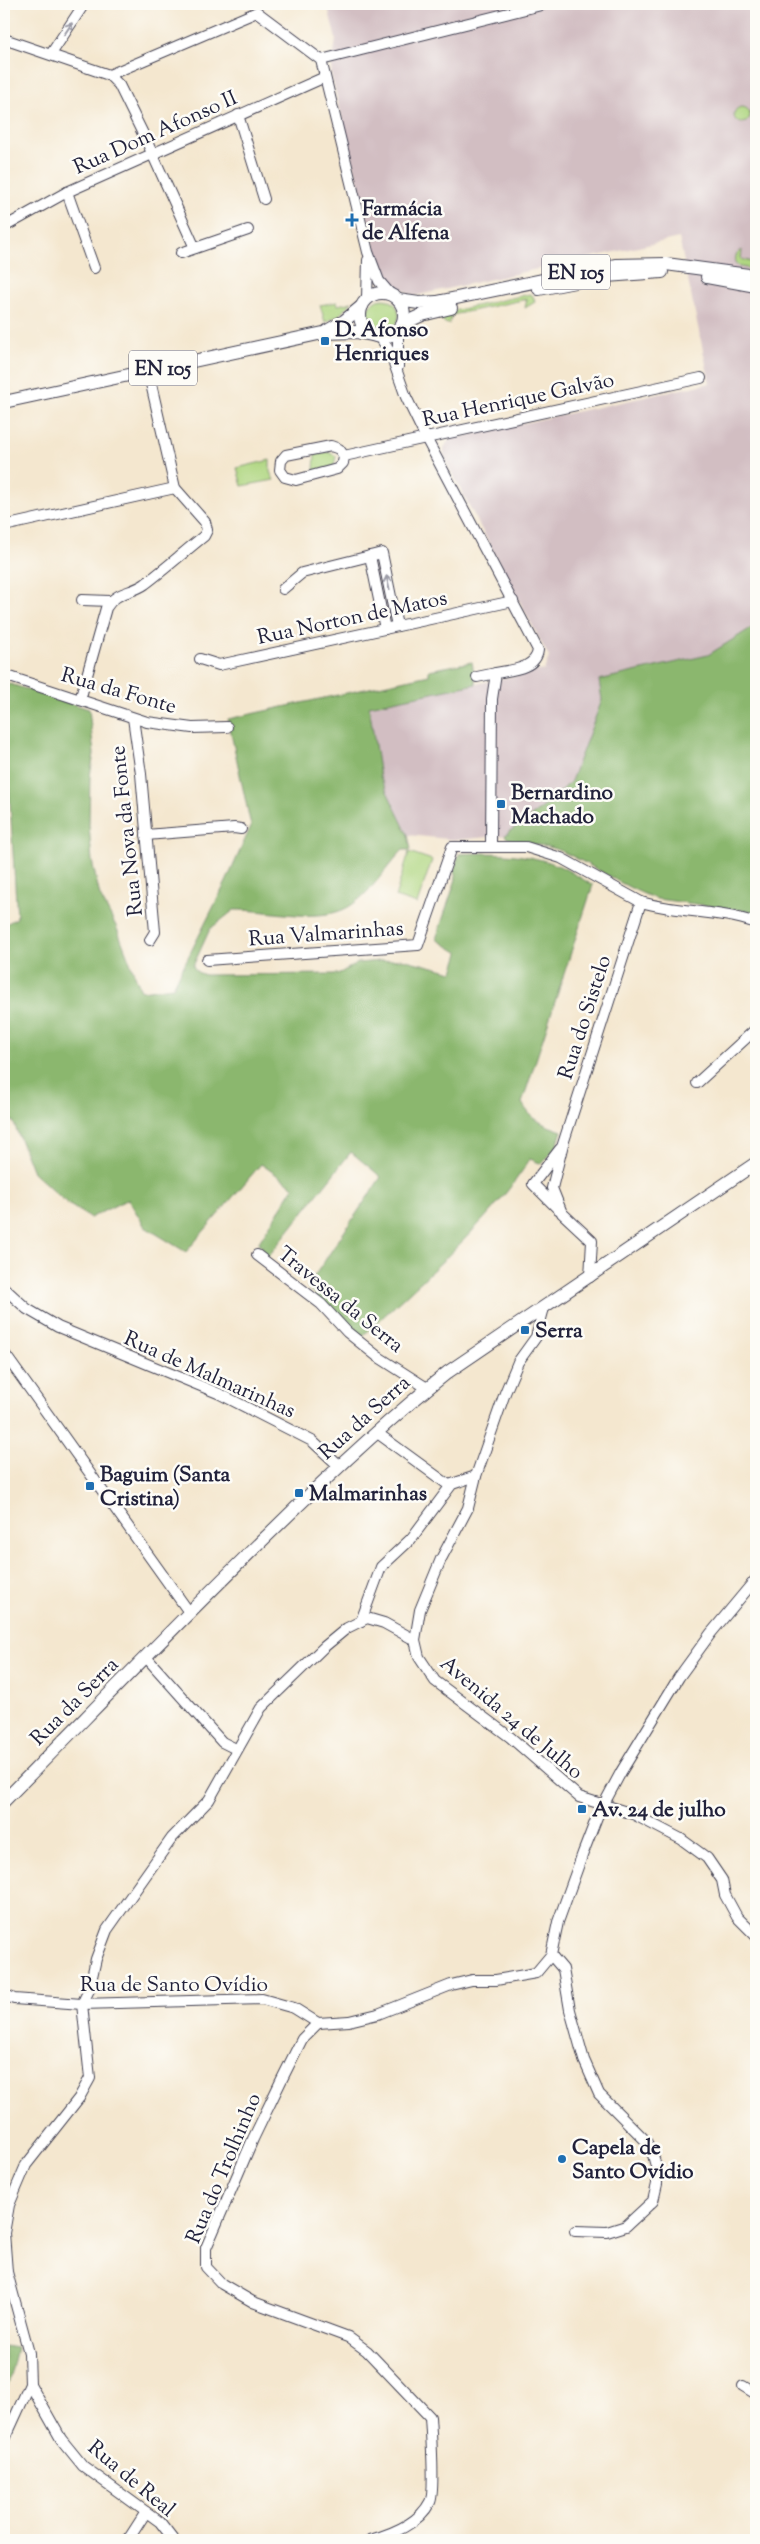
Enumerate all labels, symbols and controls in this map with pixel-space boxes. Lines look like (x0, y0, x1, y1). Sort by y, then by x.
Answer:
one-way arrow (62, 22, 73, 36)
street label: Rua Dom Afonso II (69, 84, 243, 183)
place label: Farmácia de Alfena (362, 195, 450, 249)
marker: Farmácia de Alfena (346, 214, 358, 226)
road number: EN 105 (542, 254, 610, 290)
place label: D. Afonso Henriques (335, 316, 429, 370)
marker: D. Afonso Henriques (319, 335, 331, 347)
road number: EN 105 (129, 350, 197, 386)
street label: Rua Henrique Galvão (420, 366, 617, 436)
one-way arrow (383, 576, 392, 592)
street label: Rua Norton de Matos (255, 584, 450, 654)
street label: Rua da Fonte (57, 661, 180, 723)
street label: Rua Nova da Fonte (104, 744, 152, 917)
place label: Bernardino Machado (511, 779, 614, 833)
marker: Bernardino Machado (495, 798, 507, 810)
street label: Rua Valmarinhas (248, 915, 405, 955)
street label: Rua do Sistelo (552, 952, 620, 1084)
street label: Travessa da Serra (270, 1240, 410, 1361)
place label: Serra (535, 1317, 583, 1347)
marker: Serra (519, 1324, 531, 1336)
street label: Rua de Malmarinhas (119, 1325, 300, 1427)
street label: Rua da Serra (313, 1369, 418, 1468)
place label: Baguim (Santa Cristina) (100, 1461, 231, 1515)
marker: Baguim (Santa Cristina) (84, 1480, 96, 1492)
place label: Malmarinhas (309, 1480, 427, 1510)
marker: Malmarinhas (293, 1487, 305, 1499)
street label: Avenida 24 de Julho (433, 1650, 589, 1787)
street label: Rua da Serra (24, 1651, 127, 1753)
place label: Av. 24 de julho (592, 1796, 726, 1826)
marker: Av. 24 de julho (576, 1803, 588, 1815)
street label: Rua de Santo Ovídio (80, 1971, 268, 2001)
street label: Rua do Trolhinho (180, 2089, 270, 2249)
place label: Capela de Santo Ovídio (572, 2134, 694, 2188)
marker: Capela de Santo Ovídio (556, 2153, 568, 2165)
street label: Rua de Real (80, 2434, 181, 2525)

